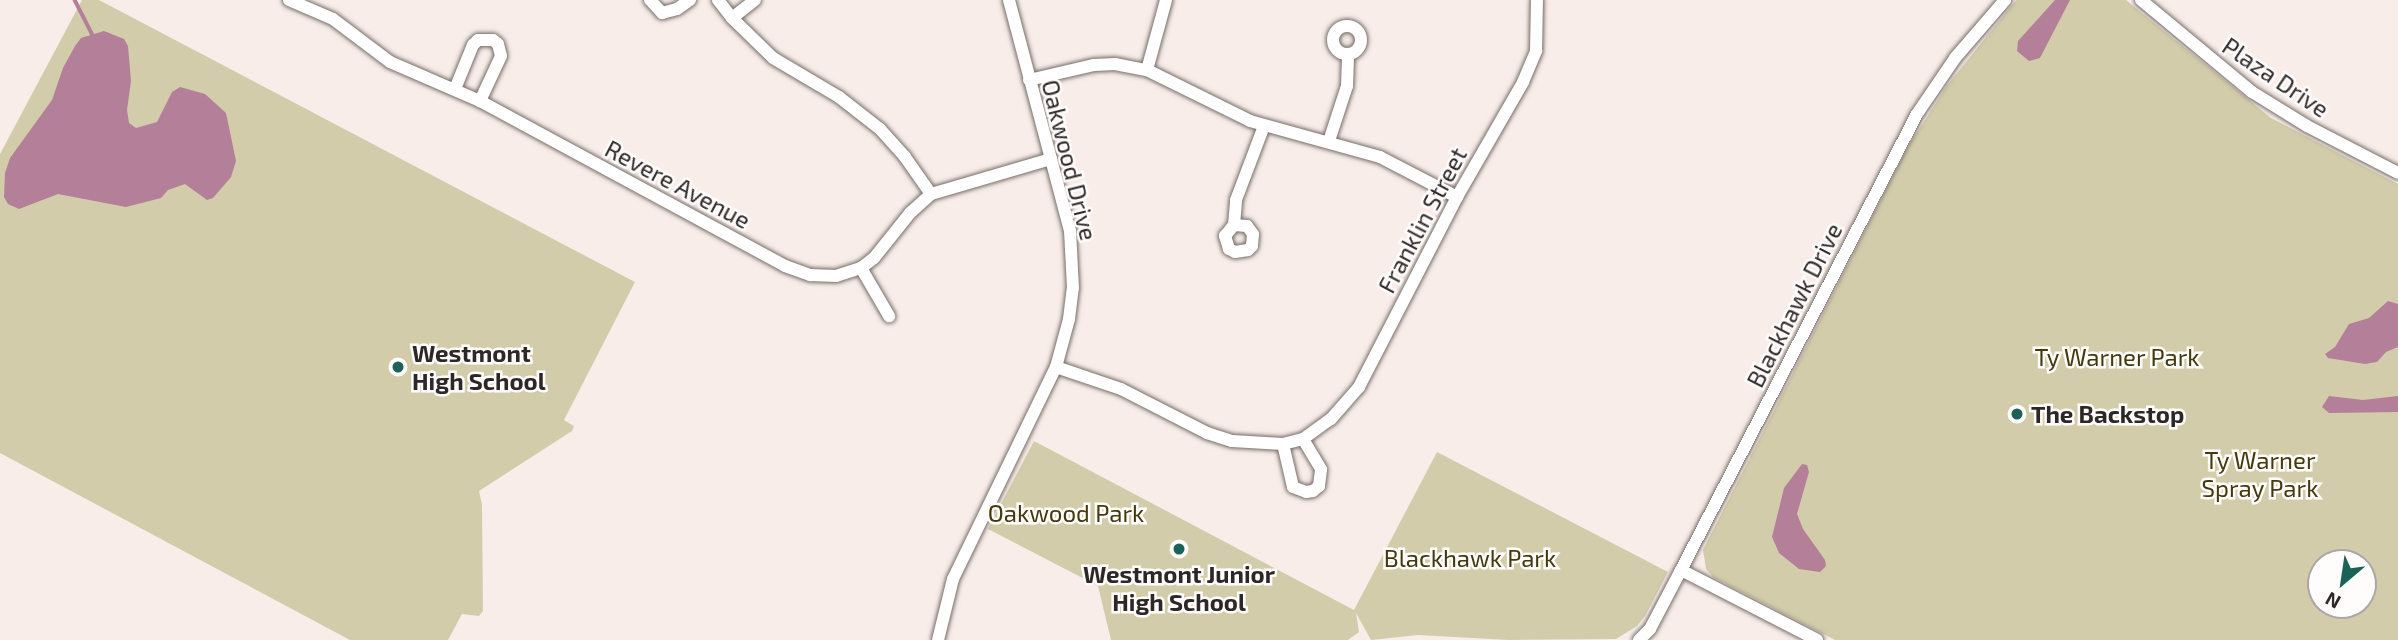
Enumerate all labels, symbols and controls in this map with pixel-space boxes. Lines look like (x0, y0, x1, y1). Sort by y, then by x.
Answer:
street label: Plaza Drive (2217, 31, 2335, 123)
street label: Oakwood Drive (1036, 77, 1104, 243)
street label: Revere Avenue (600, 134, 756, 234)
street label: Franklin Street (1372, 142, 1472, 298)
street label: Blackhawk Drive (1740, 218, 1848, 392)
place label: Westmont High School (412, 339, 546, 395)
park label: Ty Warner Park (2034, 343, 2200, 371)
marker: Westmont High School (390, 359, 406, 375)
place label: The Backstop (2031, 400, 2184, 428)
marker: The Backstop (2009, 406, 2025, 422)
park label: Ty Warner Spray Park (2201, 446, 2319, 502)
park label: Oakwood Park (988, 499, 1144, 527)
marker: Westmont Junior High School (1171, 541, 1187, 557)
park label: Blackhawk Park (1384, 544, 1556, 572)
north arrow (2307, 549, 2377, 619)
place label: Westmont Junior High School (1083, 560, 1275, 616)
text: N (2321, 588, 2344, 614)

